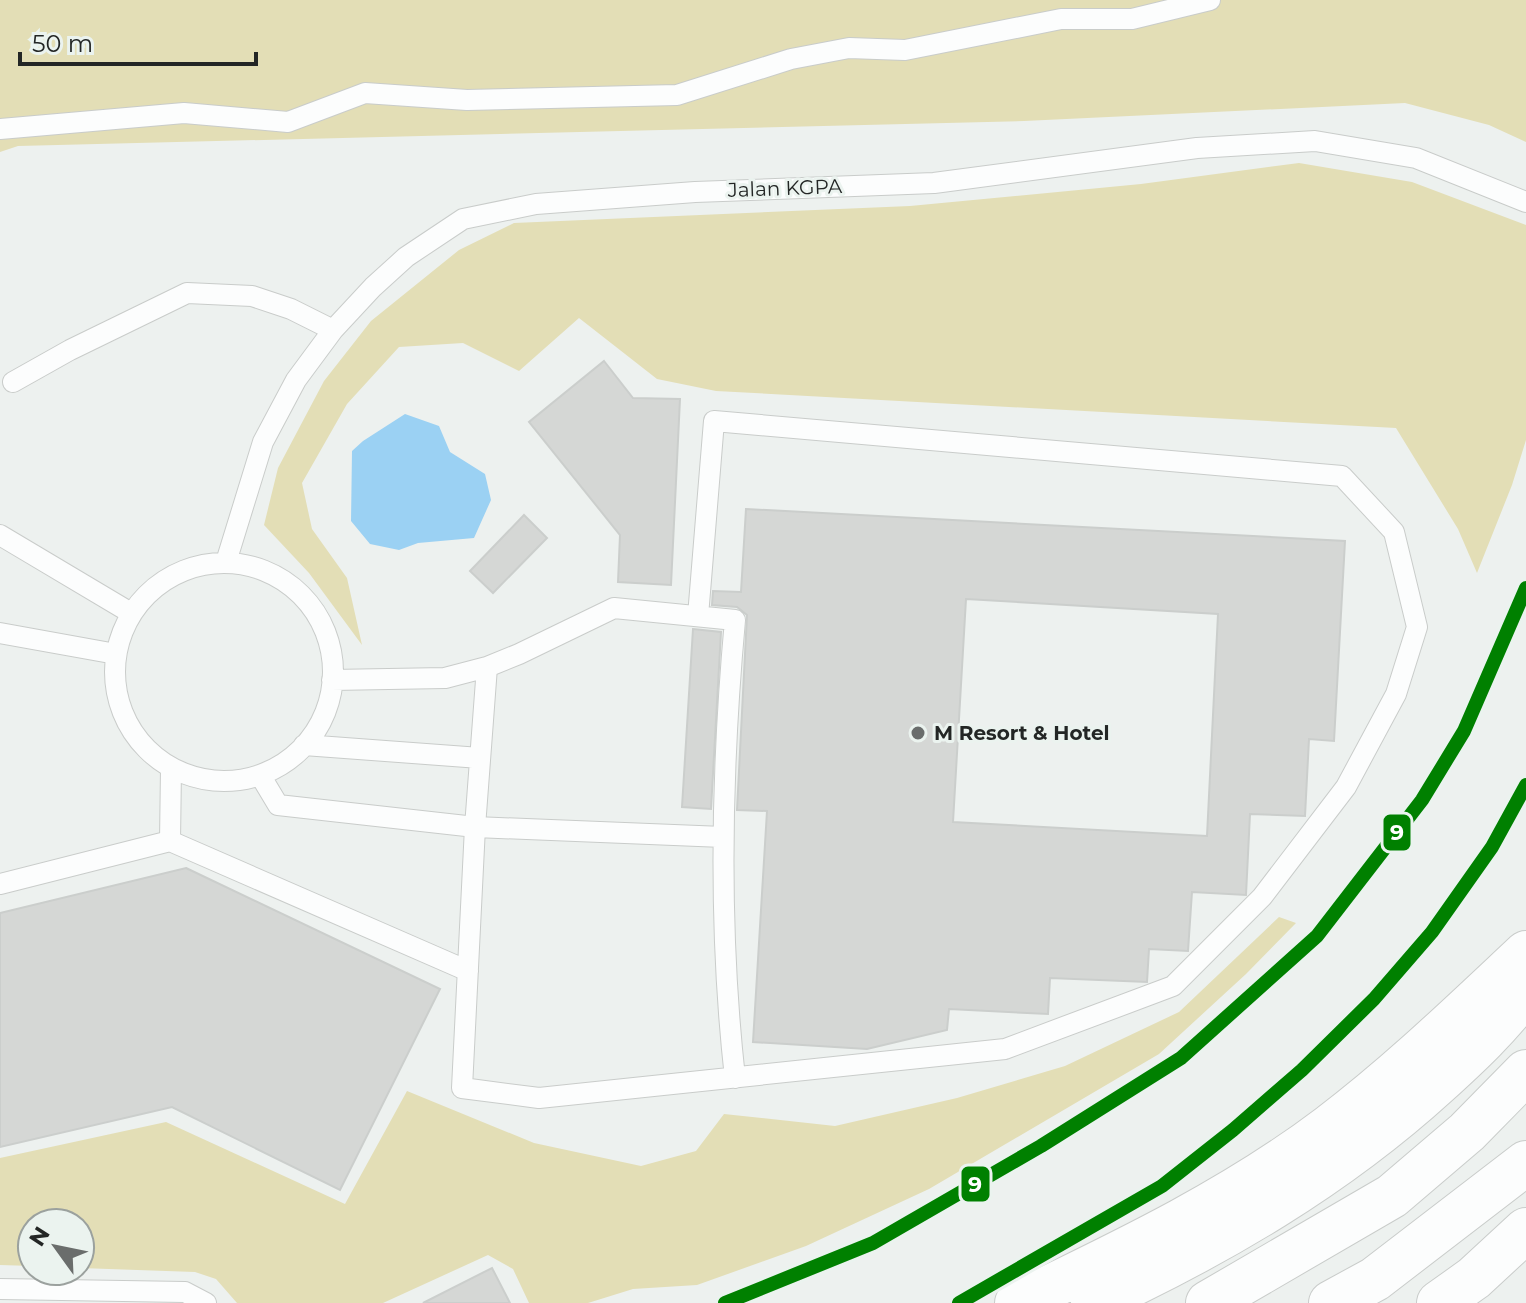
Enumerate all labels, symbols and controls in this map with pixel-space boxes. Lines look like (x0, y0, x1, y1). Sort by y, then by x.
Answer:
scale bar (20, 16, 256, 66)
text: 50 m (32, 29, 93, 58)
street label: Jalan KGPA (726, 174, 843, 202)
place label: M Resort & Hotel (934, 721, 1110, 745)
marker: M Resort & Hotel (909, 724, 927, 742)
line badge: 9 (1382, 813, 1412, 852)
text: 9 (1390, 819, 1404, 846)
line badge: 9 (960, 1165, 991, 1203)
text: 9 (968, 1171, 982, 1198)
north arrow (16, 1207, 96, 1287)
text: N (23, 1222, 56, 1251)

